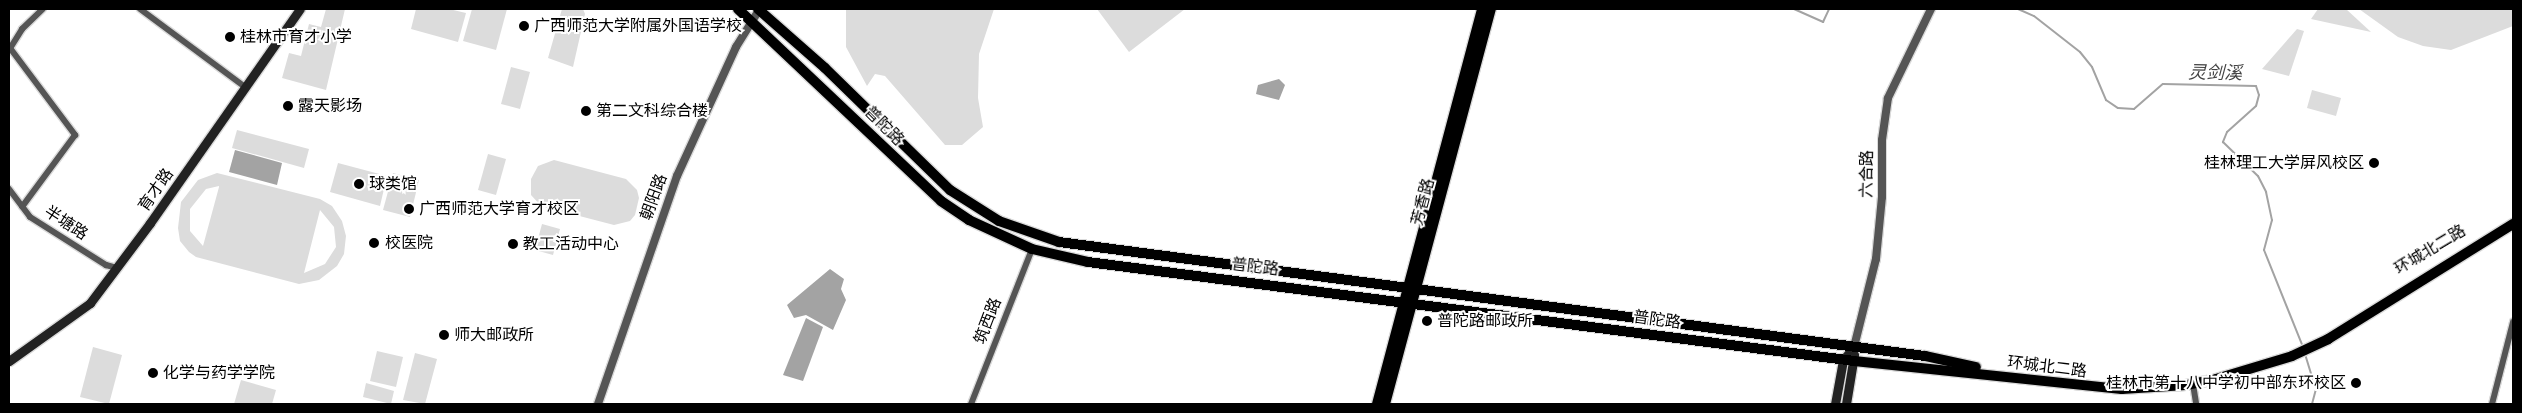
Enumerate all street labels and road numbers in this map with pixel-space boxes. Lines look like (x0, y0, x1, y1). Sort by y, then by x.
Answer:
street label: 普陀路 (860, 102, 908, 150)
street label: 六合路 (1857, 150, 1877, 198)
street label: 育才路 (134, 165, 178, 215)
street label: 朝阳路 (637, 171, 671, 223)
street label: 芳香路 (1408, 176, 1438, 228)
street label: 半塘路 (41, 202, 91, 244)
street label: 环城北二路 (2391, 221, 2469, 279)
street label: 普陀路 (1230, 255, 1280, 279)
street label: 筑西路 (970, 295, 1006, 347)
street label: 普陀路 (1632, 307, 1682, 333)
street label: 环城北二路 (2006, 353, 2088, 381)

